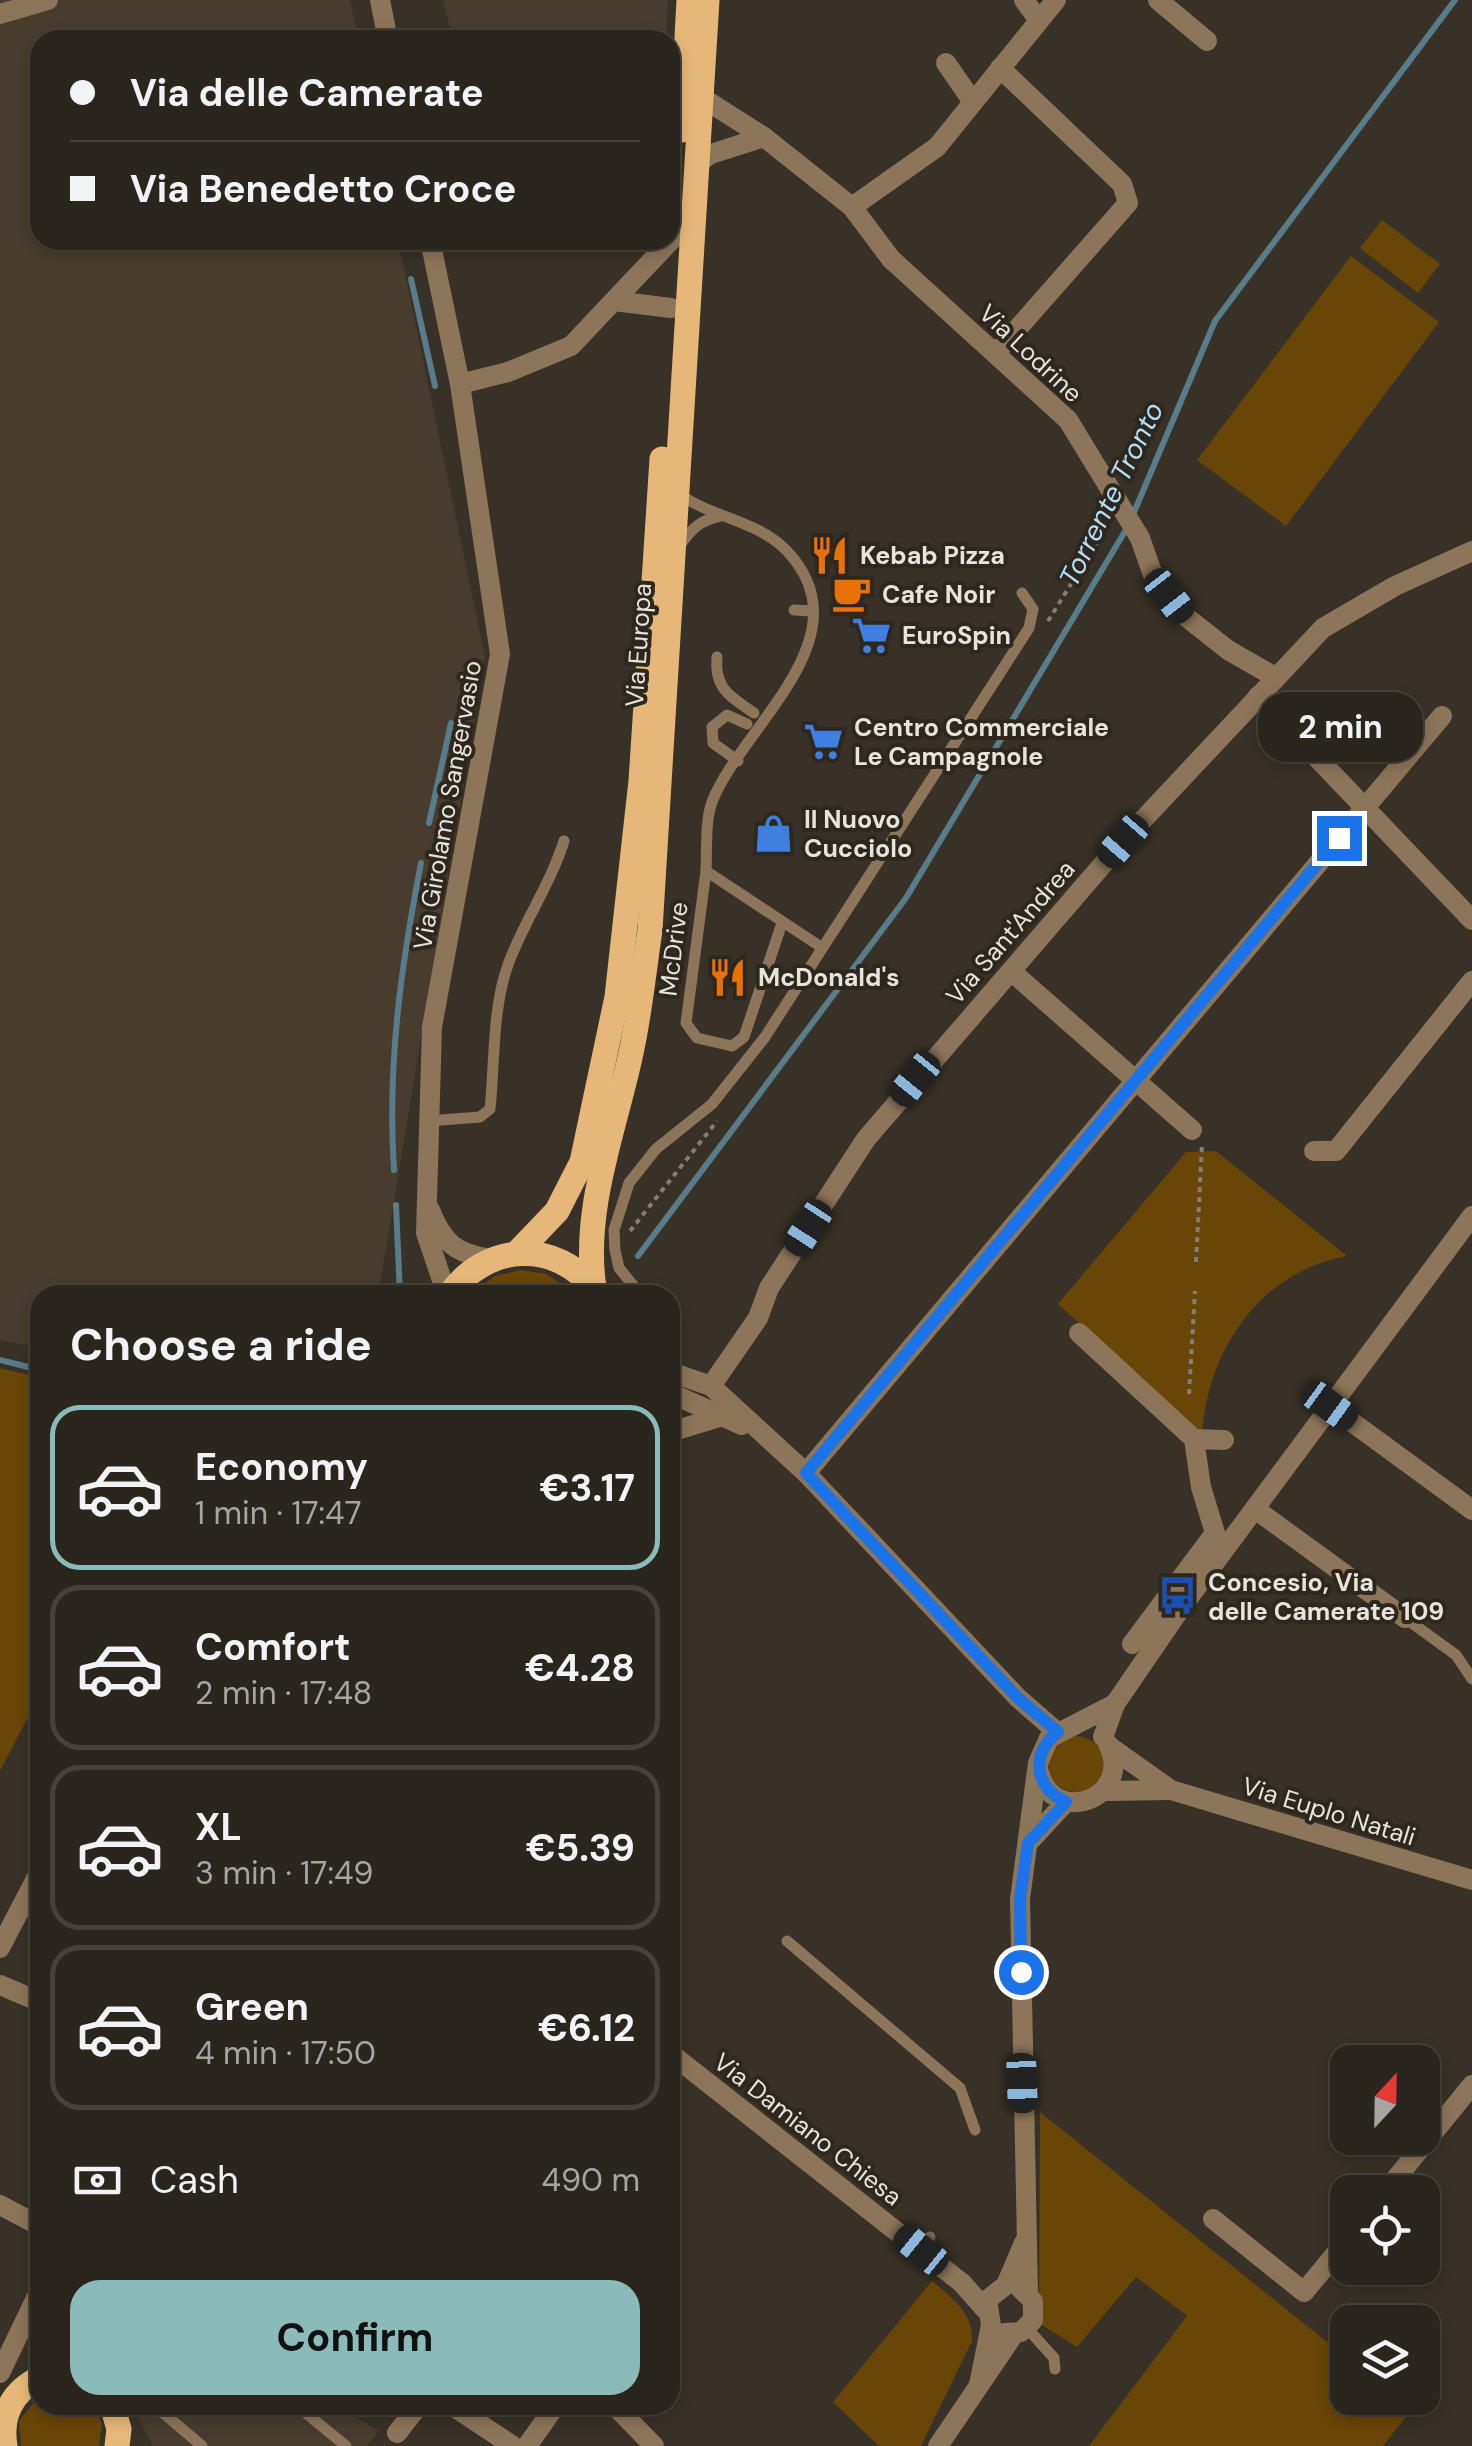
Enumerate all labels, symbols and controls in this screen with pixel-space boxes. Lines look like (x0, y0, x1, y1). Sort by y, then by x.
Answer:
text: Via delle Camerate (130, 68, 484, 118)
text: Via Benedetto Croce (130, 164, 516, 214)
street label: Via Lodrine (972, 297, 1089, 410)
water label: Torrente Tronto (1051, 396, 1172, 593)
restaurant icon: Kebab Pizza (809, 534, 851, 576)
place label: Kebab Pizza (860, 539, 1005, 572)
car (1139, 563, 1199, 629)
cafe icon: Cafe Noir (831, 573, 873, 615)
place label: Cafe Noir (882, 578, 995, 611)
street label: Via Europa (618, 582, 659, 708)
supermarket icon: EuroSpin (851, 614, 893, 656)
place label: EuroSpin (902, 619, 1011, 652)
street label: Via Girolamo Sangervasio (406, 658, 489, 952)
callout: 2 min (1256, 693, 1422, 763)
text: 2 min (1298, 706, 1383, 748)
place label: Centro Commerciale Le Campagnole (854, 711, 1109, 773)
supermarket icon: Centro Commerciale Le Campagnole (803, 720, 845, 762)
place label: Il Nuovo Cucciolo (804, 803, 912, 865)
car (1092, 809, 1154, 873)
shop icon: Il Nuovo Cucciolo (753, 812, 795, 854)
route end (1317, 816, 1362, 861)
street label: Via Sant'Andrea (939, 853, 1082, 1011)
street label: McDrive (651, 900, 696, 998)
restaurant icon: McDonald's (707, 956, 749, 998)
place label: McDonald's (758, 961, 900, 994)
car (884, 1046, 946, 1112)
car (779, 1195, 837, 1261)
text: Choose a ride (70, 1315, 372, 1374)
car (1297, 1376, 1363, 1436)
text: Economy (195, 1442, 368, 1492)
icon: car (75, 1443, 165, 1533)
text: €3.17 (540, 1463, 635, 1513)
text: 1 min · 17:47 (195, 1492, 361, 1534)
place label: Concesio, Via delle Camerate 109 (1208, 1566, 1444, 1628)
bus stop icon: Concesio, Via delle Camerate 109 (1157, 1575, 1199, 1617)
text: Comfort (195, 1622, 351, 1672)
icon: car (75, 1623, 165, 1713)
text: €4.28 (525, 1643, 635, 1693)
text: 2 min · 17:48 (195, 1672, 372, 1714)
street label: Via Euplo Natali (1238, 1769, 1420, 1854)
text: XL (195, 1802, 242, 1852)
icon: car (75, 1803, 165, 1893)
text: €5.39 (526, 1823, 635, 1873)
text: 3 min · 17:49 (195, 1852, 373, 1894)
route start (999, 1950, 1044, 1995)
text: Green (195, 1982, 309, 2032)
icon: car (75, 1983, 165, 2073)
text: €6.12 (538, 2003, 635, 2053)
text: 4 min · 17:50 (195, 2032, 376, 2074)
north arrow (1330, 2045, 1440, 2155)
map controls (1330, 2045, 1440, 2415)
street label: Via Damiano Chiesa (707, 2046, 909, 2213)
car (1006, 2052, 1038, 2114)
icon: cash (70, 2153, 125, 2208)
text: Cash (150, 2155, 239, 2205)
text: 490 m (542, 2159, 640, 2201)
button: locate (1330, 2175, 1440, 2285)
car (888, 2219, 954, 2281)
button: Confirm (70, 2280, 640, 2395)
button: layers (1330, 2305, 1440, 2415)

